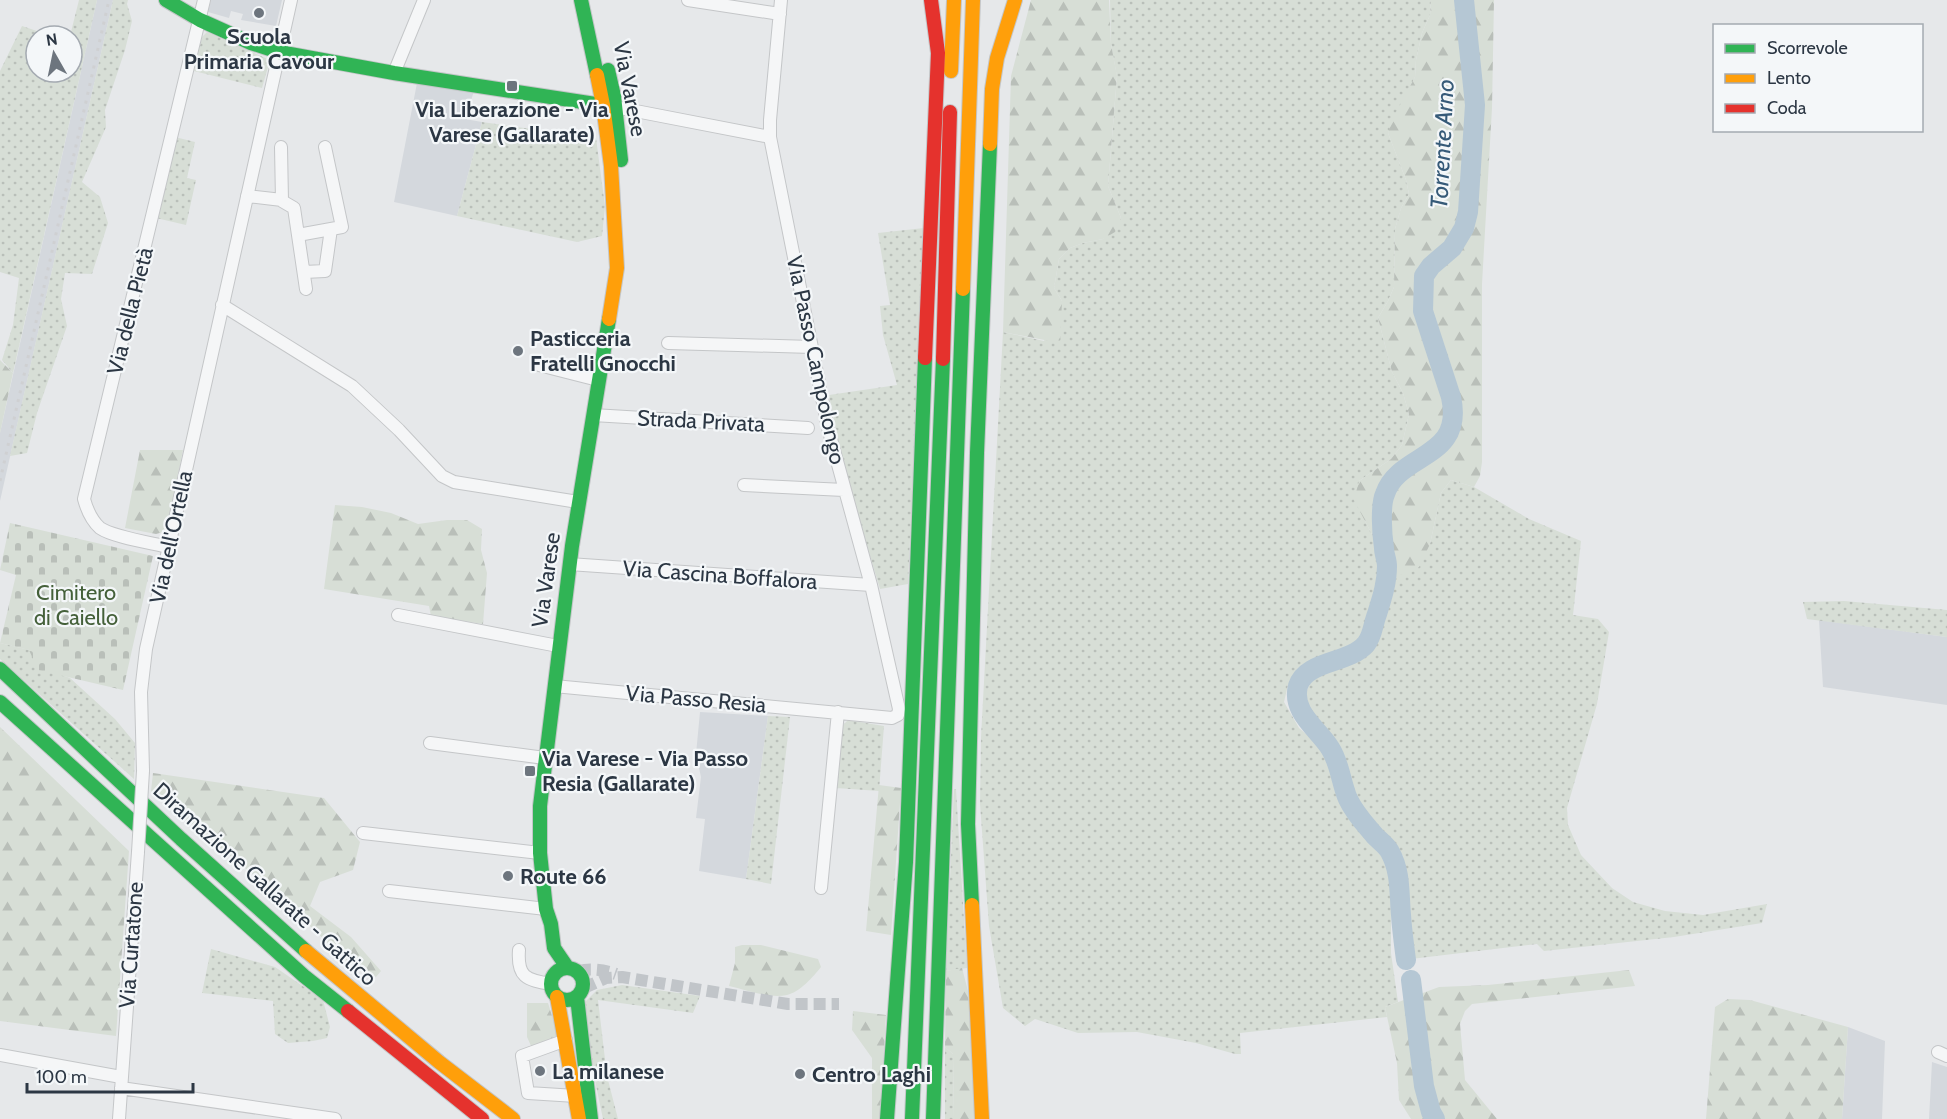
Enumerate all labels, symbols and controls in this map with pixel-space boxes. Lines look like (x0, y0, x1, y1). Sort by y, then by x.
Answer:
marker: Scuola Primaria Cavour (252, 6, 266, 20)
place label: Scuola Primaria Cavour (184, 23, 335, 75)
north arrow (24, 24, 84, 84)
legend (1713, 24, 1923, 132)
text: N (45, 29, 59, 50)
text: Scorrevole (1767, 37, 1848, 59)
street label: Via Varese (608, 39, 652, 139)
text: Lento (1767, 67, 1811, 89)
marker: Via Liberazione - Via Varese (Gallarate) (505, 79, 519, 93)
water label: Torrente Arno (1424, 79, 1460, 209)
place label: Via Liberazione - Via Varese (Gallarate) (415, 96, 609, 148)
text: Coda (1767, 97, 1807, 119)
street label: Via della Pietà (101, 244, 159, 377)
street label: Via Passo Campolongo (781, 253, 851, 467)
place label: Pasticceria Fratelli Gnocchi (530, 325, 676, 377)
marker: Pasticceria Fratelli Gnocchi (511, 344, 525, 358)
street label: Strada Privata (636, 404, 766, 438)
street label: Via dell'Ortella (144, 468, 198, 606)
street label: Via Varese (526, 531, 566, 629)
street label: Via Cascina Boffalora (622, 555, 819, 595)
park label: Cimitero di Caiello (34, 579, 118, 631)
street label: Via Passo Resia (625, 679, 768, 719)
place label: Via Varese - Via Passo Resia (Gallarate) (542, 745, 748, 797)
marker: Via Varese - Via Passo Resia (Gallarate) (523, 764, 537, 778)
street label: Diramazione Gallarate - Gattico (148, 777, 382, 991)
place label: Route 66 (520, 863, 607, 890)
marker: Route 66 (501, 869, 515, 883)
street label: Via Curtatone (113, 881, 149, 1009)
scale bar (27, 1056, 194, 1094)
place label: La milanese (552, 1058, 664, 1085)
place label: Centro Laghi (812, 1061, 931, 1088)
marker: La milanese (533, 1064, 547, 1078)
text: 100 m (36, 1066, 87, 1088)
marker: Centro Laghi (793, 1067, 807, 1081)

